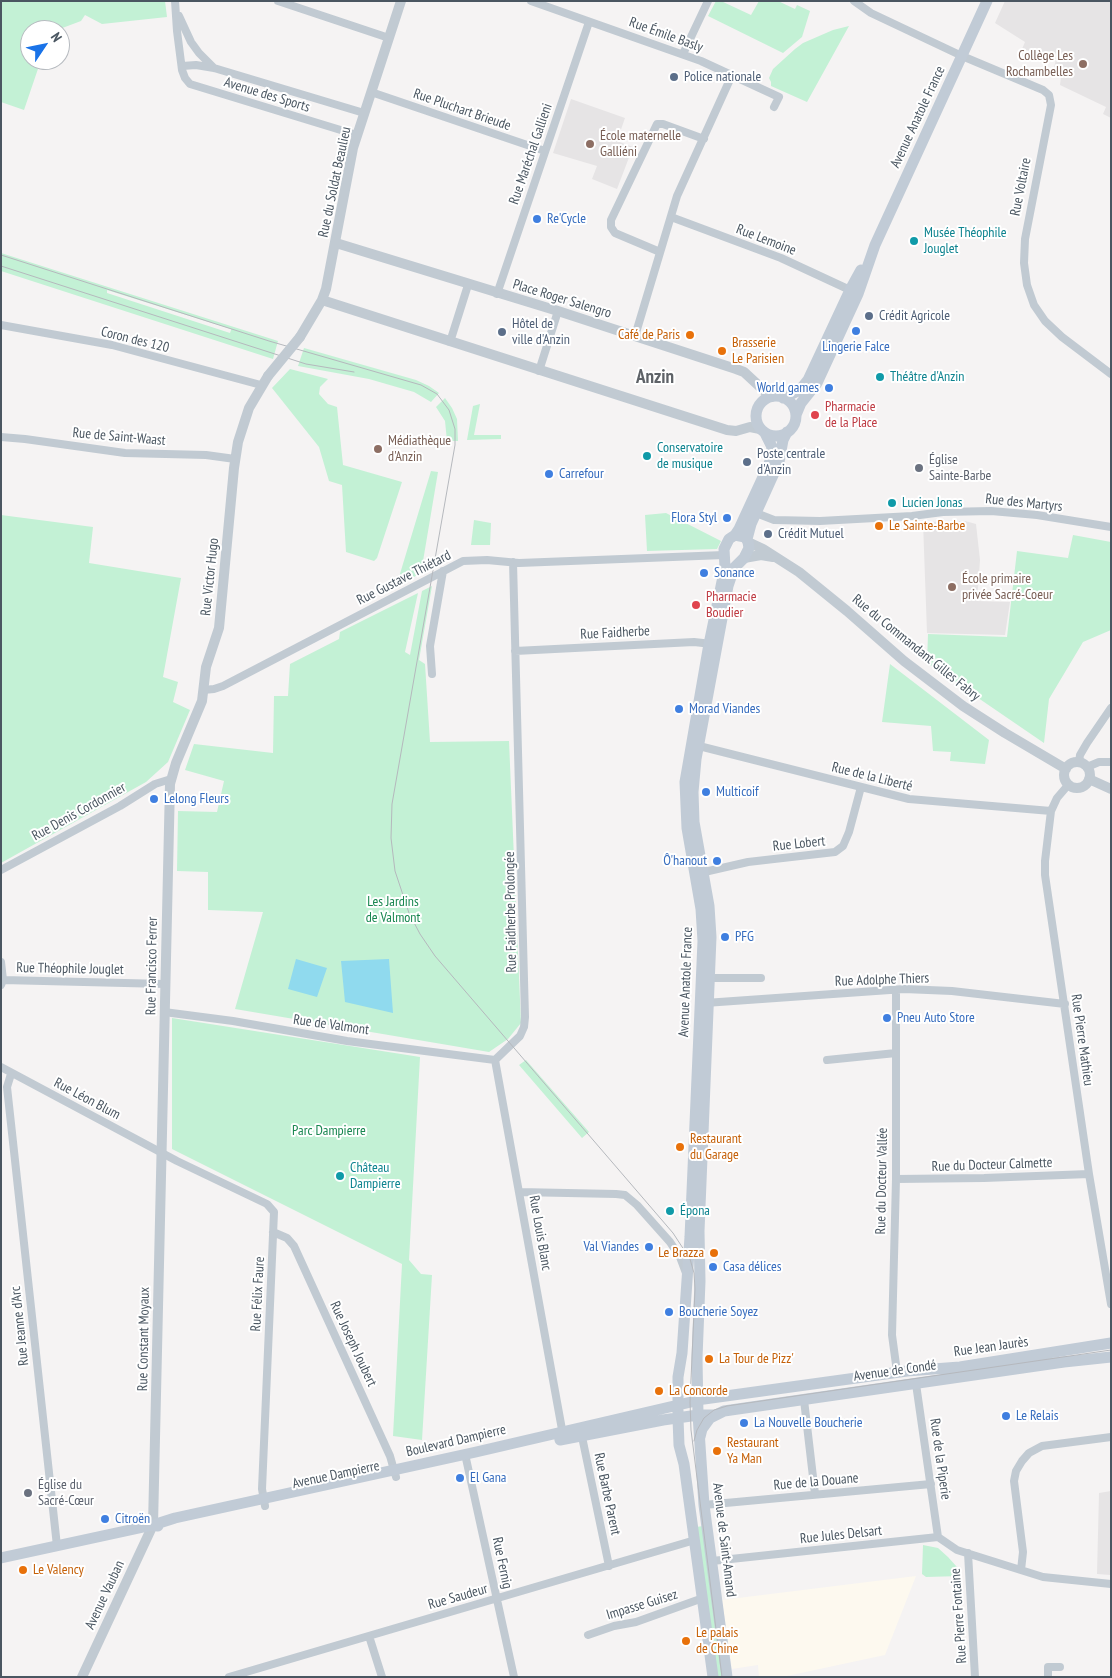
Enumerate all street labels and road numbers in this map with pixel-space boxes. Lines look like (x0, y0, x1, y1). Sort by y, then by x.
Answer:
street label: Rue Émile Basly (627, 14, 705, 56)
street label: Avenue Anatole France (887, 63, 949, 171)
street label: Avenue des Sports (222, 74, 312, 116)
street label: Rue Pluchart Brieude (411, 85, 513, 135)
street label: Rue Maréchal Gallieni (506, 101, 556, 207)
street label: Rue du Soldat Beaulieu (315, 125, 355, 239)
street label: Rue Voltaire (1007, 157, 1035, 217)
street label: Rue Lemoine (734, 221, 798, 259)
street label: Place Roger Salengro (511, 276, 613, 322)
street label: Coron des 120 (99, 323, 171, 357)
street label: Rue de Saint-Waast (72, 425, 166, 449)
street label: Rue des Martyrs (985, 491, 1063, 515)
street label: Rue Victor Hugo (198, 537, 222, 617)
street label: Rue Gustave Thiétard (354, 547, 454, 609)
street label: Rue du Commandant Gilles Fabry (849, 591, 983, 705)
street label: Rue Faidherbe (580, 623, 650, 643)
street label: Rue de la Liberté (830, 759, 914, 795)
street label: Rue Denis Cordonnier (29, 779, 129, 845)
street label: Rue Lobert (772, 833, 826, 855)
street label: Rue Faidherbe Prolongée (502, 851, 520, 973)
street label: Rue Francisco Ferrer (143, 917, 161, 1015)
street label: Avenue Anatole France (676, 927, 696, 1037)
street label: Rue Théophile Jouglet (16, 960, 124, 978)
street label: Rue Adolphe Thiers (835, 970, 929, 990)
street label: Rue Pierre Mathieu (1067, 993, 1097, 1087)
street label: Rue de Valmont (292, 1011, 370, 1039)
street label: Rue Léon Blum (51, 1075, 123, 1123)
street label: Rue du Docteur Vallée (873, 1127, 891, 1235)
street label: Rue du Docteur Calmette (931, 1154, 1053, 1176)
street label: Rue Louis Blanc (525, 1194, 555, 1272)
street label: Rue Félix Faure (248, 1256, 268, 1332)
street label: Rue Jeanne d'Arc (7, 1285, 33, 1367)
street label: Rue Constant Moyaux (135, 1287, 153, 1391)
street label: Rue Joseph Joubert (326, 1299, 380, 1389)
street label: Rue Jean Jaurès (953, 1333, 1029, 1361)
street label: Avenue de Condé (853, 1357, 937, 1385)
street label: Rue de la Piperie (926, 1417, 954, 1501)
street label: Boulevard Dampierre (404, 1421, 508, 1461)
street label: Rue Barbe Parent (590, 1451, 624, 1537)
street label: Avenue Dampierre (291, 1458, 381, 1492)
street label: Rue de la Douane (773, 1470, 859, 1494)
street label: Avenue de Saint-Amand (709, 1482, 739, 1598)
street label: Rue Jules Delsart (799, 1522, 883, 1548)
street label: Rue Fernig (488, 1536, 516, 1590)
street label: Avenue Vauban (82, 1558, 128, 1632)
street label: Rue Pierre Fontaine (947, 1568, 971, 1664)
street label: Rue Saudeur (426, 1581, 490, 1613)
street label: Impasse Guisez (604, 1586, 680, 1624)

